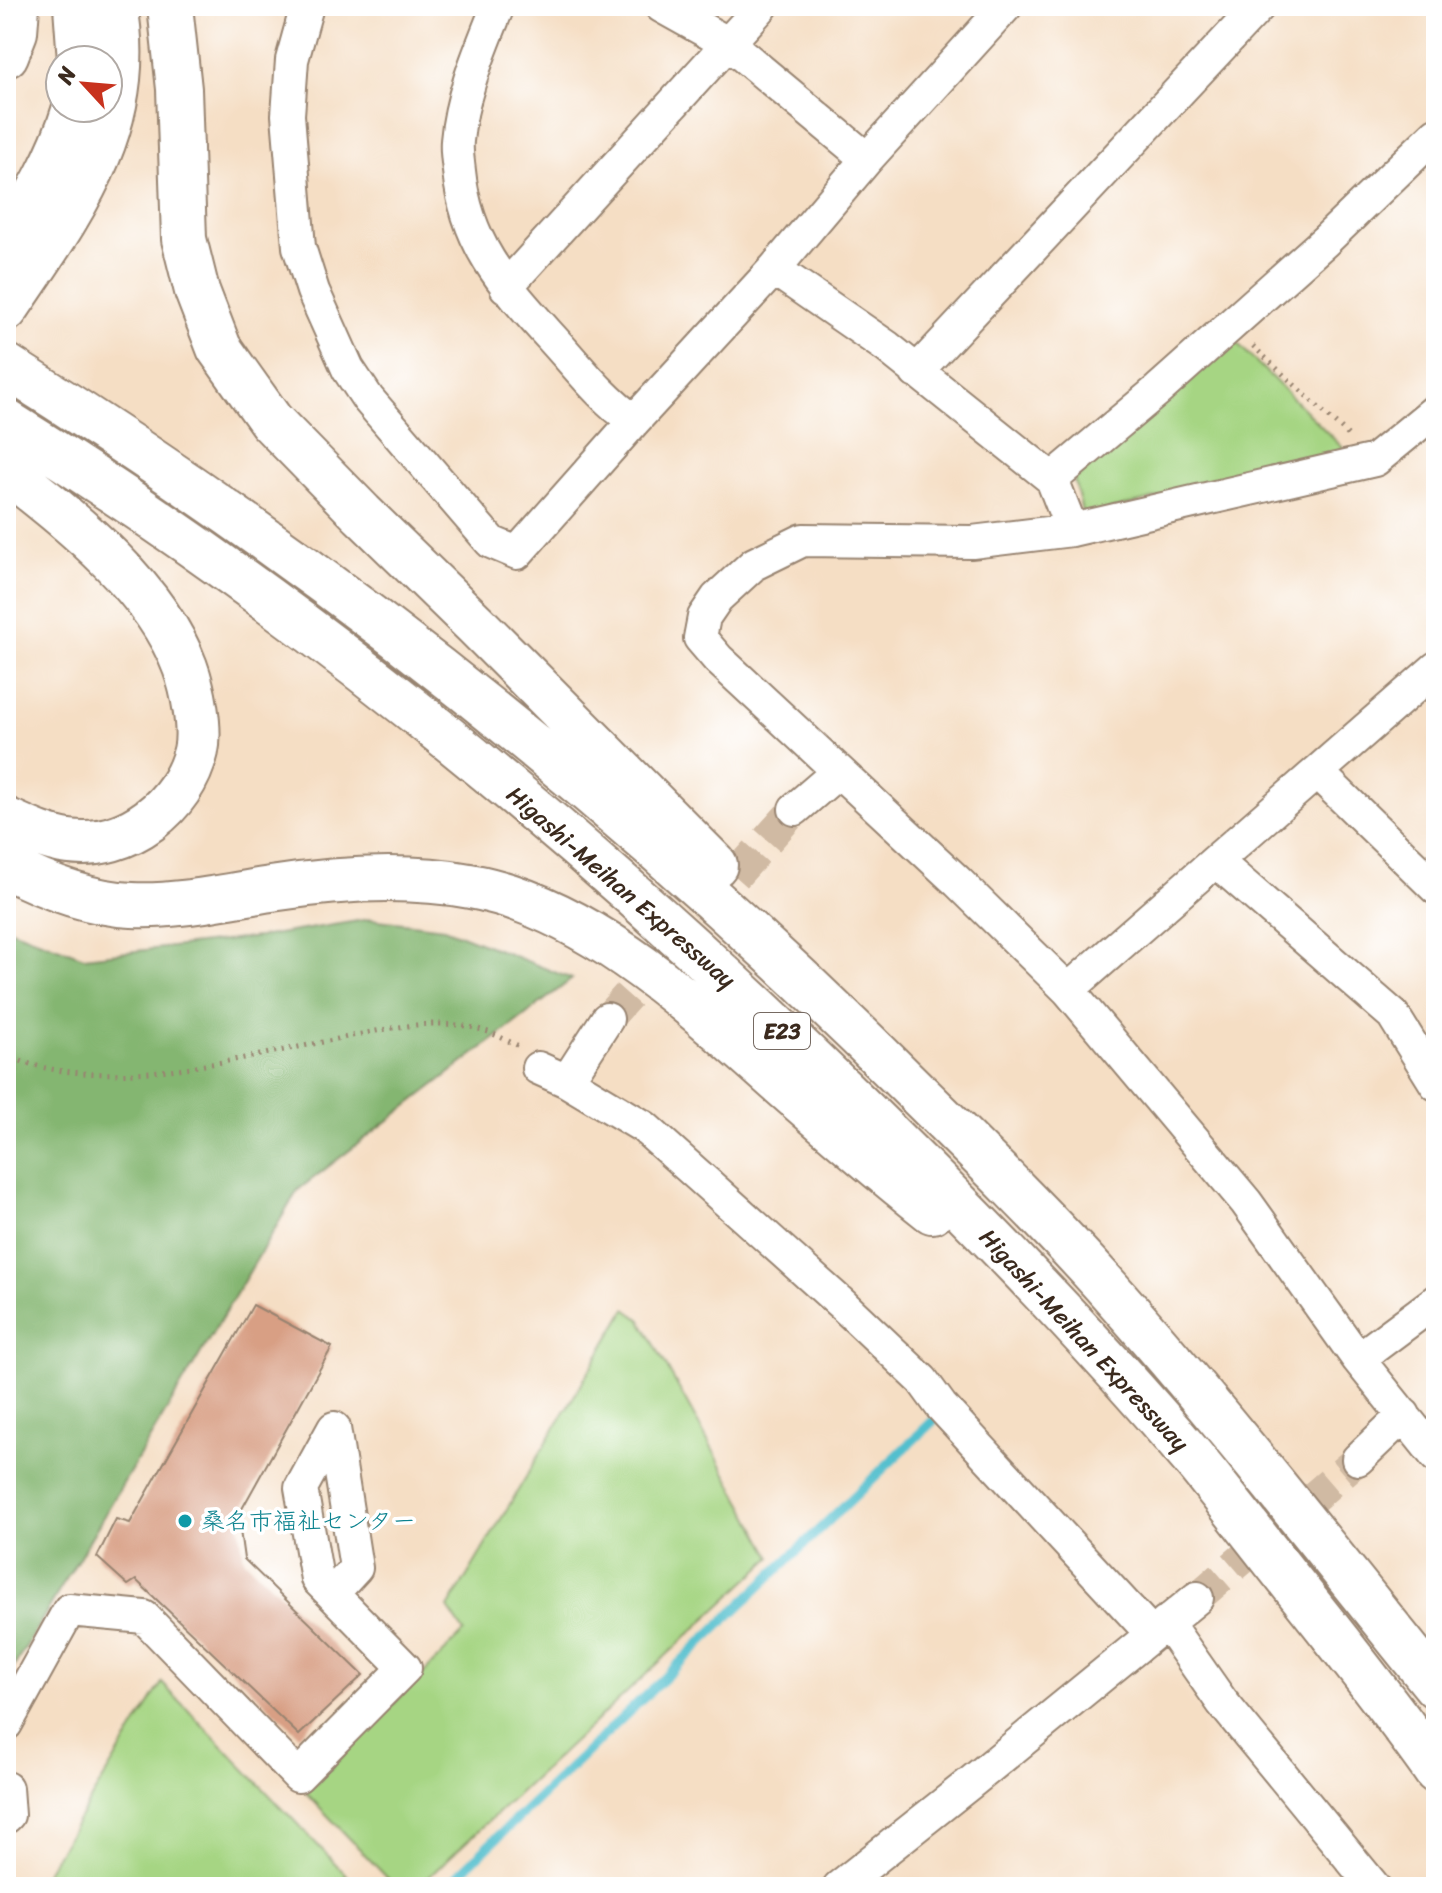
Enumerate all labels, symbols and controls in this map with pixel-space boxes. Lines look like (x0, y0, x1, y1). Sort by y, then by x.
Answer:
north arrow (44, 44, 124, 124)
text: N (45, 59, 88, 92)
street label: Higashi-Meihan Expressway (496, 775, 746, 1000)
road number: E23 (754, 1013, 810, 1049)
street label: Higashi-Meihan Expressway (968, 1218, 1200, 1462)
place label: 桑名市福祉センター (201, 1500, 416, 1542)
marker: 桑名市福祉センター (176, 1512, 194, 1530)

